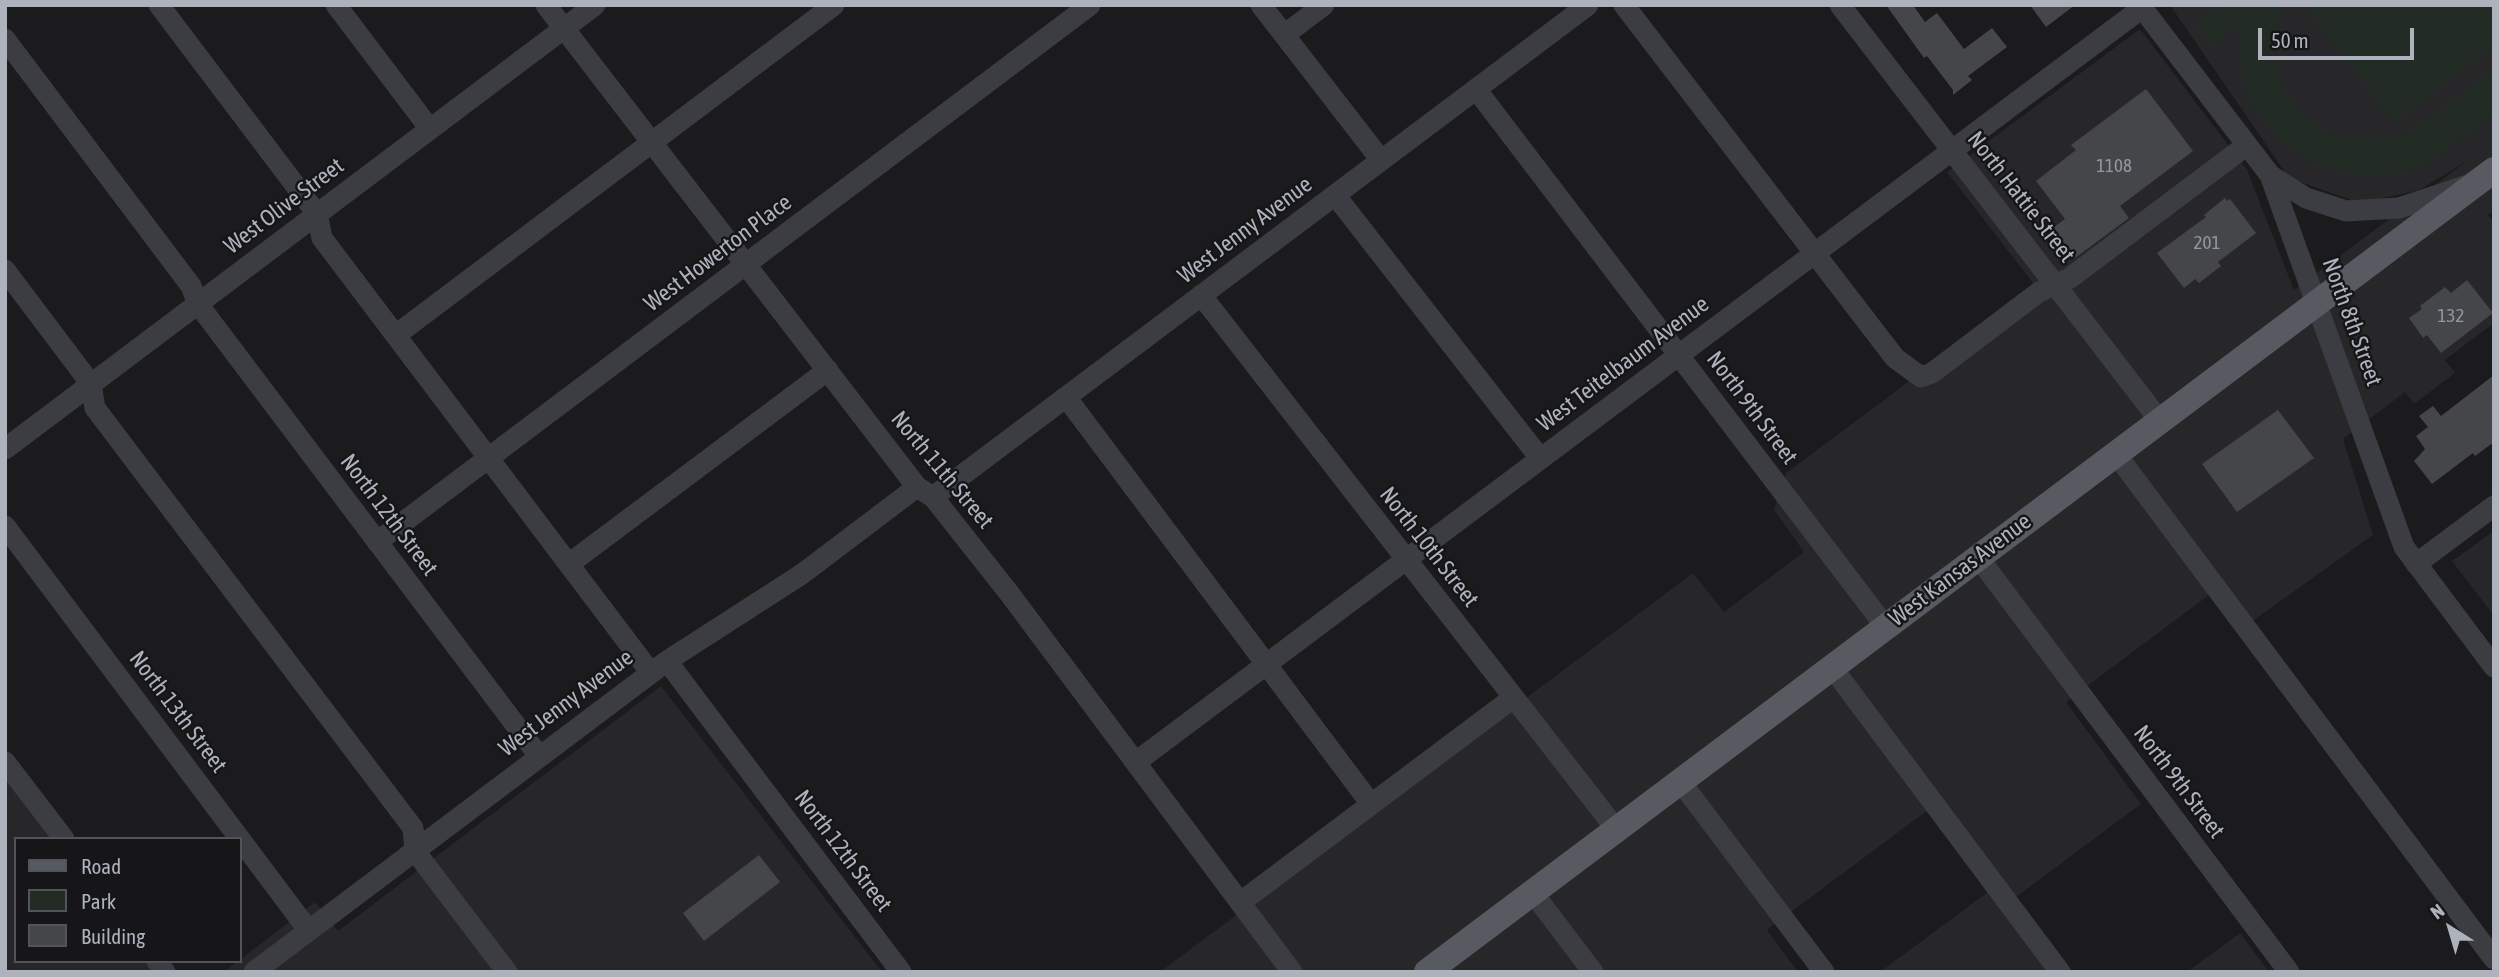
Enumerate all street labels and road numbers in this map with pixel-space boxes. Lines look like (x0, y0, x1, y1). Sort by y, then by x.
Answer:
street label: North Hattie Street (1961, 126, 2081, 268)
street label: West Olive Street (219, 152, 349, 260)
street label: West Jenny Avenue (1173, 171, 1317, 289)
street label: West Howerton Place (639, 189, 797, 317)
street label: North 8th Street (2316, 254, 2388, 390)
street label: West Teitelbaum Avenue (1532, 290, 1714, 438)
street label: North 9th Street (1701, 346, 1803, 470)
street label: North 11th Street (885, 406, 999, 534)
street label: North 12th Street (334, 449, 444, 581)
street label: North 10th Street (1374, 481, 1484, 613)
street label: West Kansas Avenue (1884, 508, 2036, 632)
street label: West Jenny Avenue (494, 644, 638, 762)
street label: North 13th Street (123, 646, 233, 778)
street label: North 9th Street (2128, 720, 2230, 844)
street label: North 12th Street (788, 785, 898, 917)

